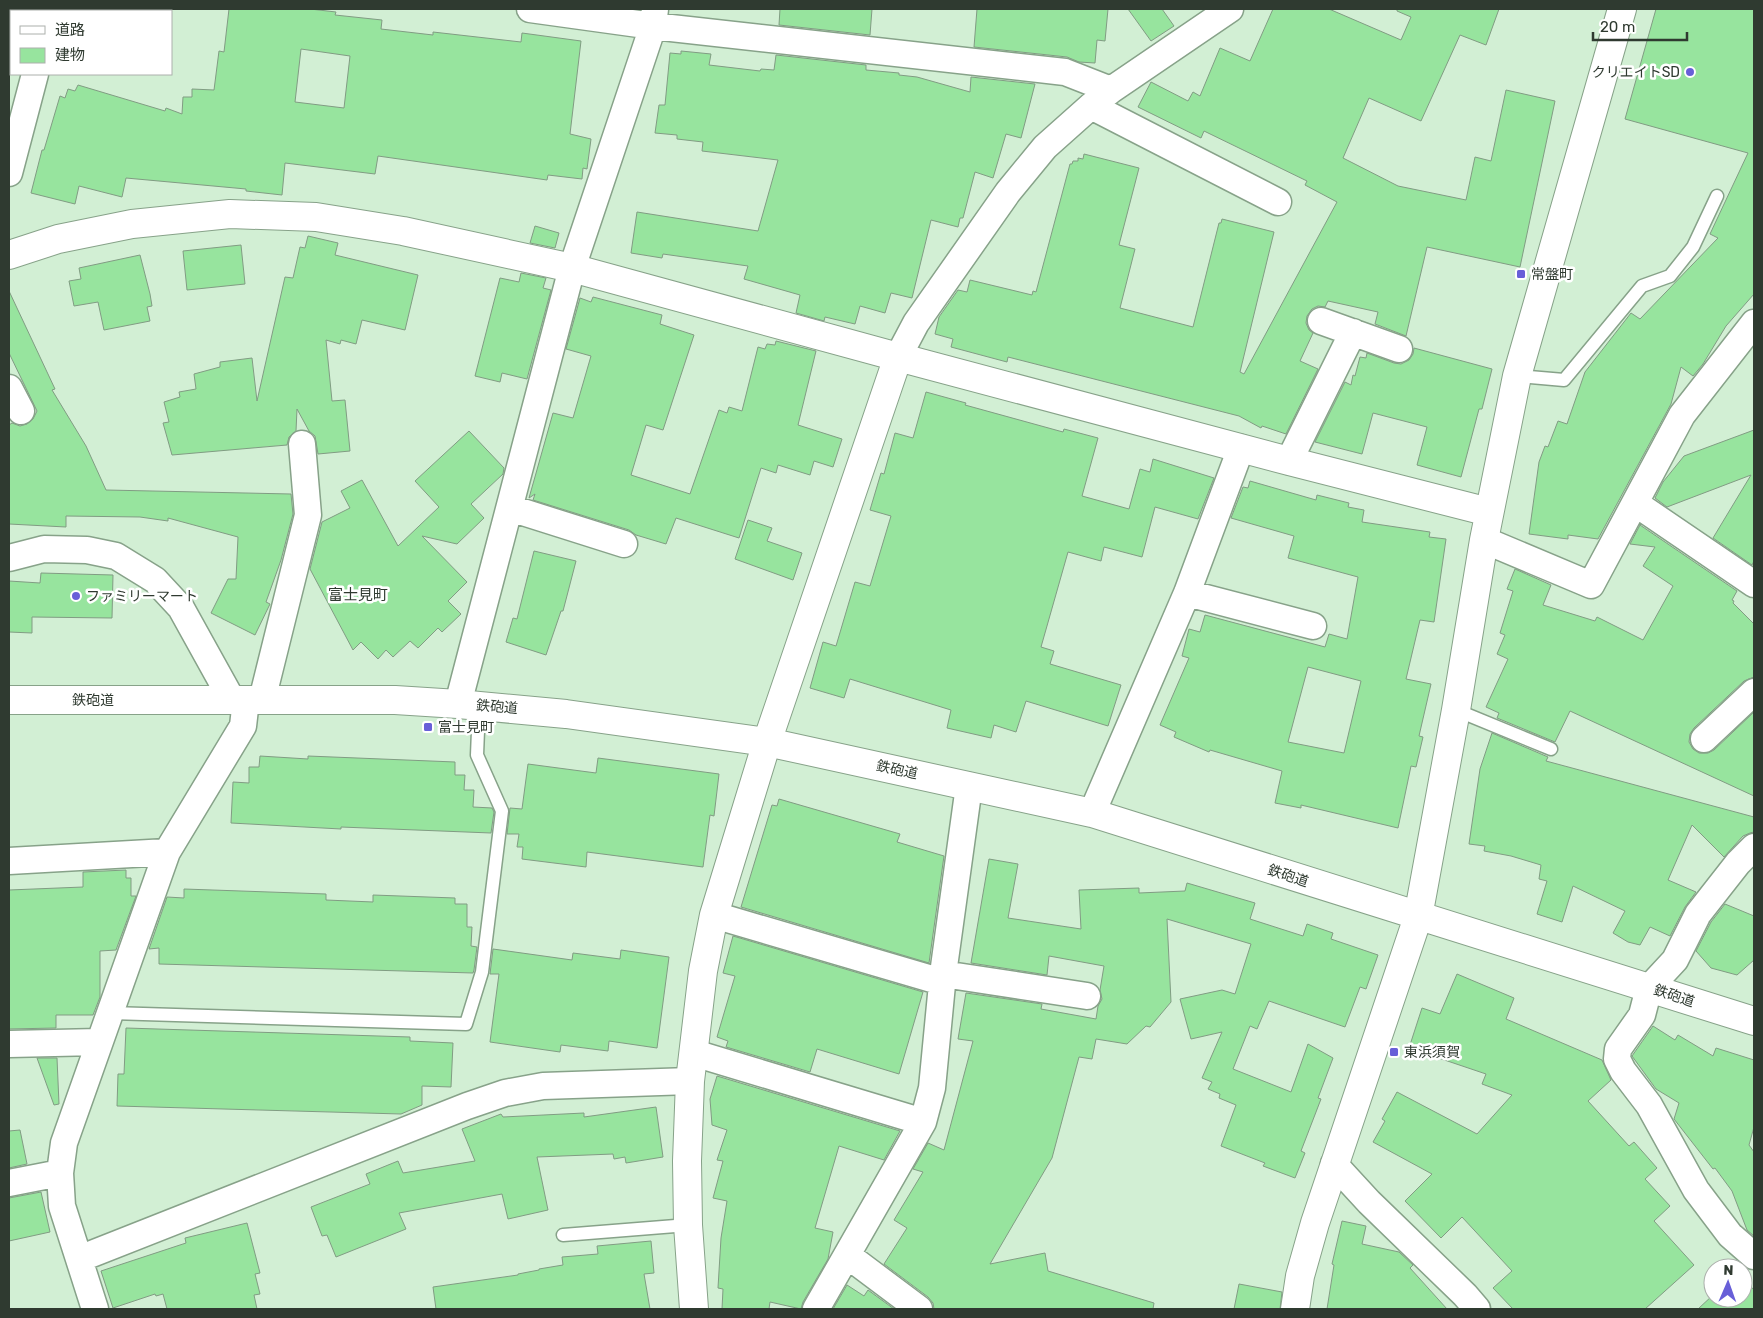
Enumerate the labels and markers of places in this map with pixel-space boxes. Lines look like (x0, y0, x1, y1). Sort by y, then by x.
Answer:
place label: クリエイトSD (1592, 64, 1680, 81)
marker: クリエイトSD (1684, 66, 1696, 78)
place label: 常盤町 (1531, 266, 1573, 283)
marker: 常盤町 (1515, 268, 1527, 280)
place label: ファミリーマート (86, 588, 198, 605)
marker: ファミリーマート (70, 590, 82, 602)
place label: 富士見町 (438, 719, 494, 736)
marker: 富士見町 (422, 721, 434, 733)
place label: 東浜須賀 (1404, 1044, 1460, 1061)
marker: 東浜須賀 (1388, 1046, 1400, 1058)

